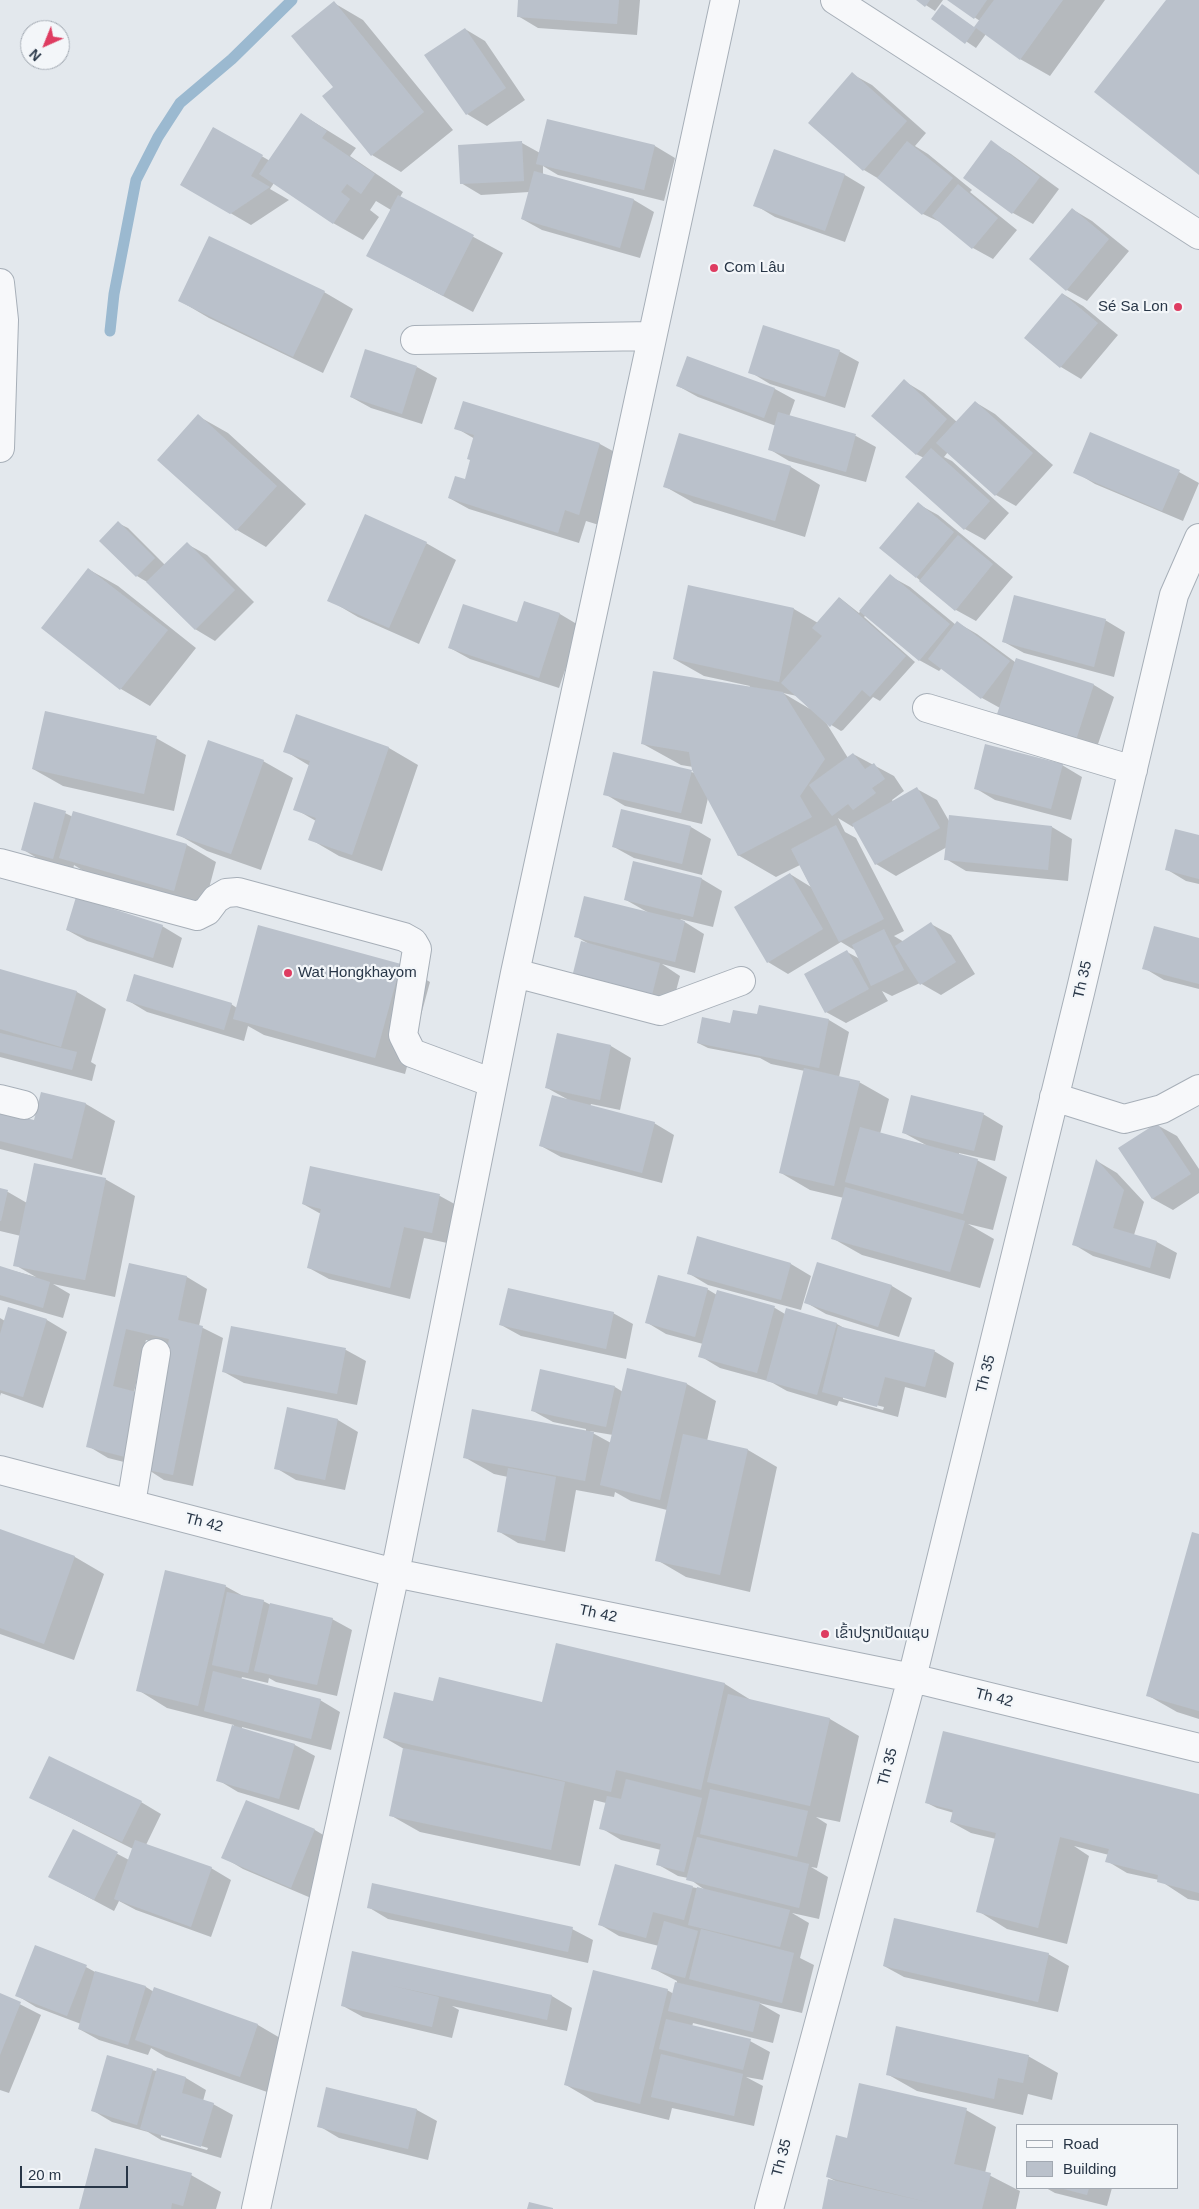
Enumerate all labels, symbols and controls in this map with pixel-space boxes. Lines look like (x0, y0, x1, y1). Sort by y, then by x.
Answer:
north arrow (20, 20, 70, 70)
text: N (26, 46, 44, 64)
place label: Com Lâu (724, 259, 785, 277)
marker: Com Lâu (708, 262, 720, 274)
place label: Sé Sa Lon (1098, 298, 1168, 316)
marker: Sé Sa Lon (1172, 301, 1184, 313)
street label: Th 35 (1070, 959, 1096, 1001)
place label: Wat Hongkhayom (298, 964, 417, 982)
marker: Wat Hongkhayom (282, 967, 294, 979)
street label: Th 35 (973, 1353, 999, 1395)
street label: Th 42 (183, 1510, 225, 1536)
street label: Th 42 (577, 1601, 619, 1627)
place label: ເຂົ້າປຽກເປັດແຊບ (835, 1625, 930, 1643)
marker: ເຂົ້າປຽກເປັດແຊບ (819, 1628, 831, 1640)
street label: Th 42 (973, 1685, 1015, 1711)
street label: Th 35 (874, 1746, 902, 1788)
legend (1016, 2124, 1179, 2189)
text: Road (1063, 2135, 1099, 2152)
street label: Th 35 (768, 2137, 796, 2179)
scale bar (22, 2156, 130, 2188)
text: Building (1063, 2160, 1116, 2177)
text: 20 m (28, 2166, 61, 2183)

